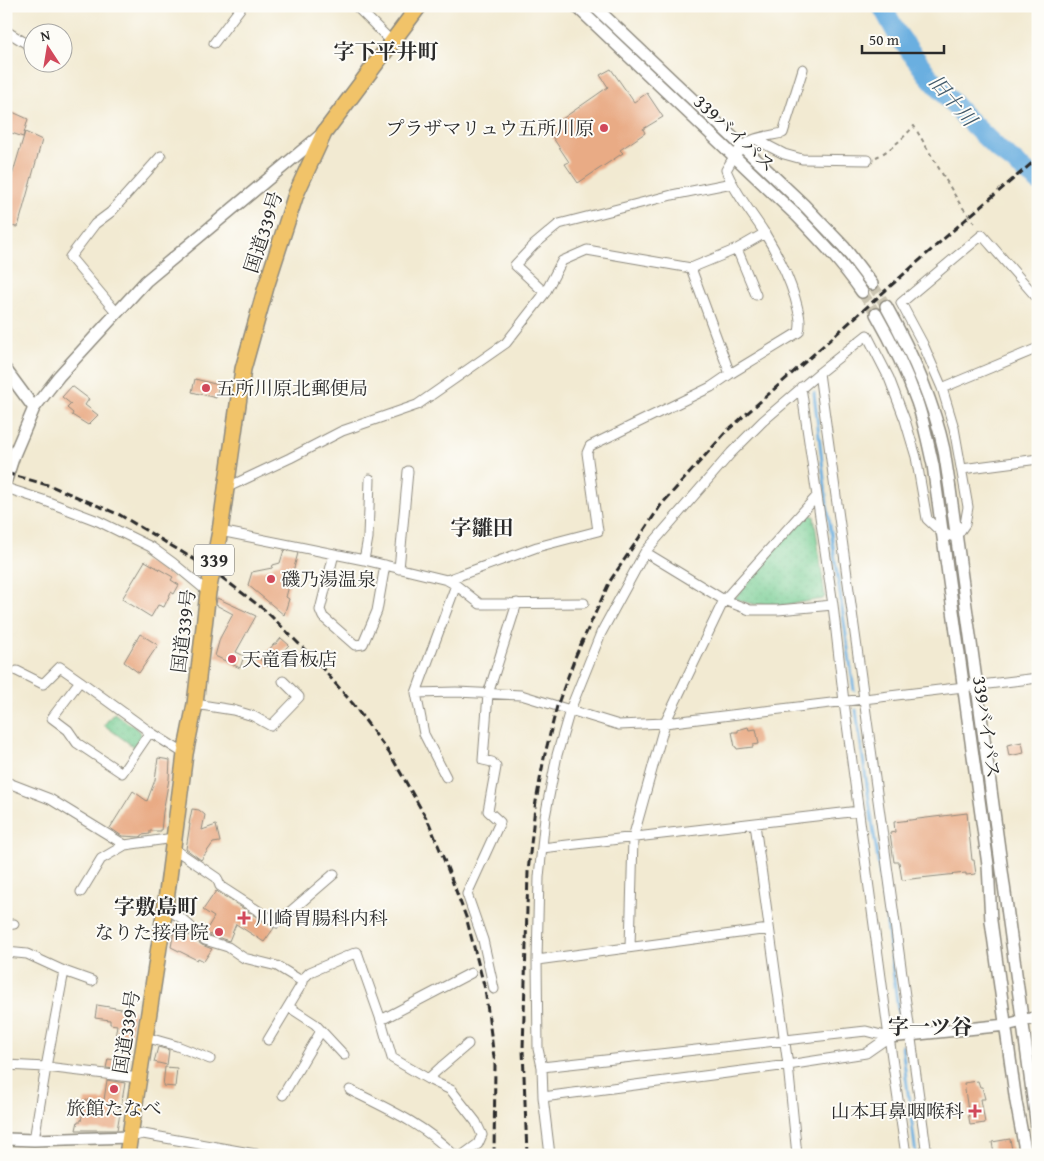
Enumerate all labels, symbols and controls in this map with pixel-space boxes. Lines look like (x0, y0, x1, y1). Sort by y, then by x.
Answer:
north arrow (22, 22, 72, 72)
scale bar (862, 22, 944, 54)
text: N (39, 24, 53, 46)
text: 50 m (869, 29, 900, 50)
district label: 字下平井町 (334, 36, 439, 67)
water label: 旧十川 (922, 68, 985, 134)
street label: 339バイパス (688, 88, 782, 178)
place label: プラザマリュウ五所川原 (386, 114, 594, 142)
marker: プラザマリュウ五所川原 (598, 122, 610, 134)
street label: 国道339号 (237, 188, 289, 276)
place label: 五所川原北郵便局 (216, 374, 368, 402)
marker: 五所川原北郵便局 (200, 382, 212, 394)
district label: 字雛田 (451, 512, 514, 543)
road number: 339 (194, 544, 234, 576)
place label: 磯乃湯温泉 (281, 565, 376, 593)
marker: 磯乃湯温泉 (265, 573, 277, 585)
street label: 国道339号 (164, 587, 202, 675)
place label: 天竜看板店 (242, 645, 337, 673)
marker: 天竜看板店 (226, 653, 238, 665)
street label: 339バイパス (966, 674, 1008, 780)
district label: 字敷島町 (114, 891, 198, 922)
place label: 川崎胃腸科内科 (255, 904, 388, 932)
marker: 川崎胃腸科内科 (237, 911, 251, 925)
place label: なりた接骨院 (95, 918, 209, 946)
marker: なりた接骨院 (213, 926, 225, 938)
street label: 国道339号 (106, 988, 146, 1076)
district label: 字一ツ谷 (888, 1011, 972, 1042)
marker: 旅館たなべ (108, 1083, 120, 1095)
place label: 旅館たなべ (66, 1094, 162, 1122)
place label: 山本耳鼻咽喉科 (831, 1097, 964, 1125)
marker: 山本耳鼻咽喉科 (968, 1104, 982, 1118)

